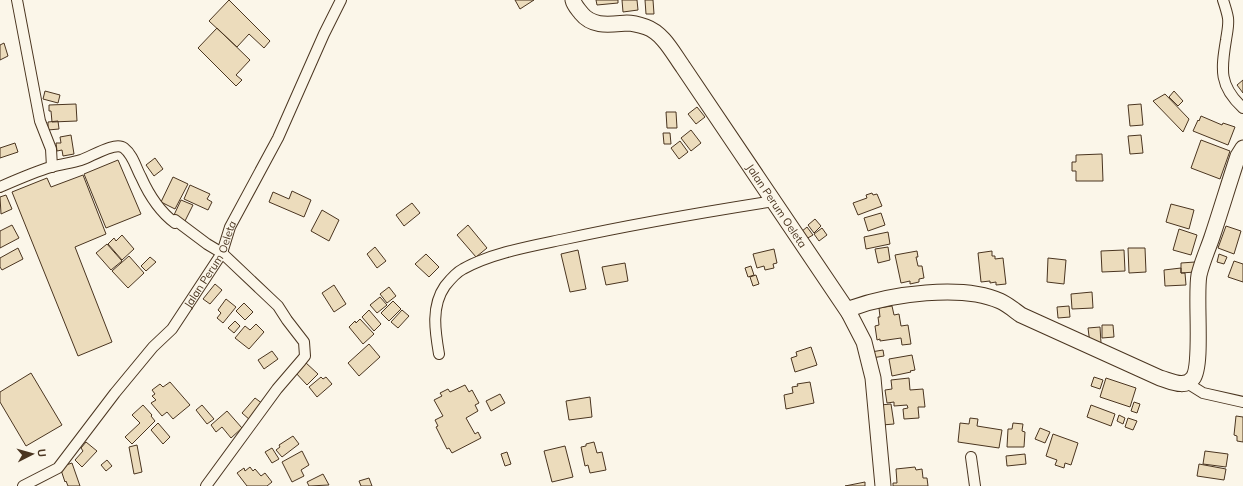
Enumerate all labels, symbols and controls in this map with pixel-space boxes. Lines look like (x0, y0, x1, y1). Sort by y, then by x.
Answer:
street label: Jalan Perum Oeleta (743, 161, 810, 250)
street label: Jalan Perum Oeleta (181, 218, 239, 311)
north arrow (12, 434, 52, 474)
text: U (35, 448, 49, 458)

